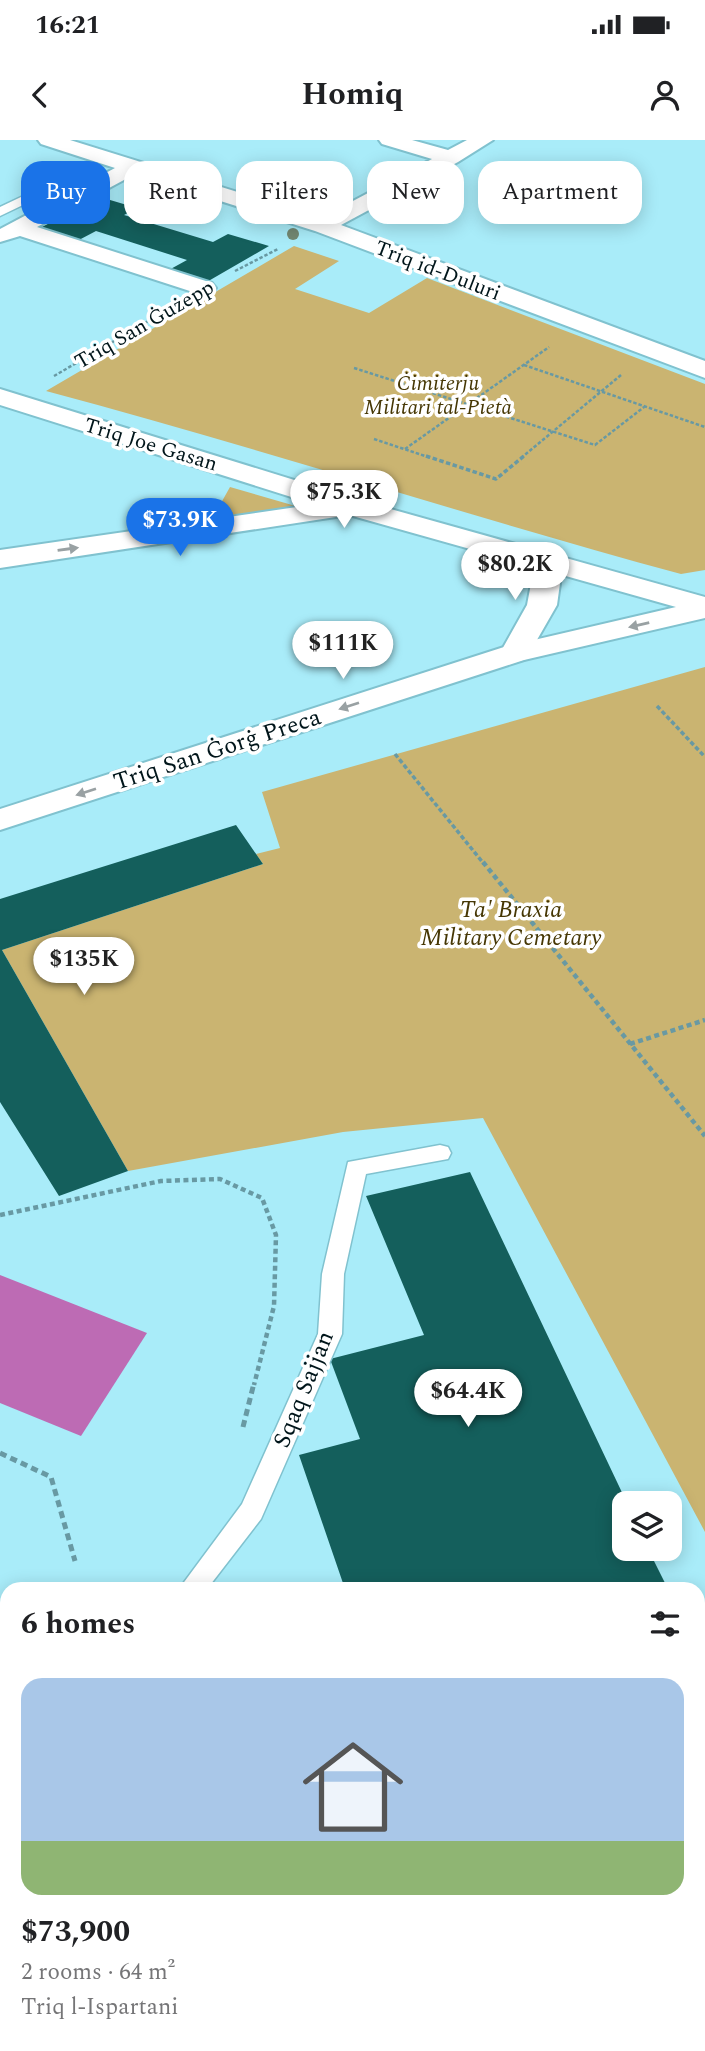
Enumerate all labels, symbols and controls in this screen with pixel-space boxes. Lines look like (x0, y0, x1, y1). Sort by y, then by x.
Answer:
text: 16:21 (35, 5, 100, 45)
text: Homiq (301, 70, 404, 119)
icon: back (21, 76, 59, 114)
icon: person (646, 76, 684, 114)
chip: Buy (21, 161, 110, 224)
chip: Rent (124, 161, 222, 224)
chip: Filters (236, 161, 353, 224)
chip: New (367, 161, 464, 224)
chip: Apartment (478, 161, 642, 224)
street label: Triq id-Duluri (370, 232, 505, 310)
street label: Triq San Ġużepp (69, 272, 220, 378)
park label: Ċimiterju Militari tal-Pietà (364, 368, 512, 424)
street label: Triq Joe Gasan (80, 409, 221, 480)
pin: $75.3K (287, 470, 401, 530)
text: $75.3K (306, 475, 382, 510)
pin: $73.9K (123, 498, 237, 558)
text: $73.9K (142, 503, 218, 538)
pin: $80.2K (458, 542, 572, 602)
one-way arrow (57, 543, 79, 554)
text: $80.2K (477, 547, 553, 582)
one-way arrow (627, 620, 649, 631)
pin: $111K (294, 622, 392, 681)
text: $111K (308, 626, 378, 661)
street label: Triq San Ġorġ Preca (109, 699, 326, 800)
one-way arrow (338, 701, 359, 712)
one-way arrow (75, 787, 96, 798)
park label: Ta' Braxia Military Cemetary (421, 892, 602, 956)
pin: $135K (35, 938, 133, 997)
text: $135K (49, 942, 119, 977)
street label: Sqaq Sajjan (264, 1325, 344, 1453)
pin: $64.4K (411, 1370, 525, 1429)
text: $64.4K (430, 1374, 506, 1409)
map controls (612, 1491, 682, 1561)
button: layers (612, 1491, 682, 1561)
text: 6 homes (21, 1601, 135, 1647)
icon: filters (646, 1605, 684, 1643)
icon: home (290, 1724, 416, 1850)
text: $73,900 (21, 1909, 130, 1955)
text: 2 rooms · 64 m² (21, 1955, 175, 1990)
text: Triq l-Ispartani (21, 1990, 178, 2025)

